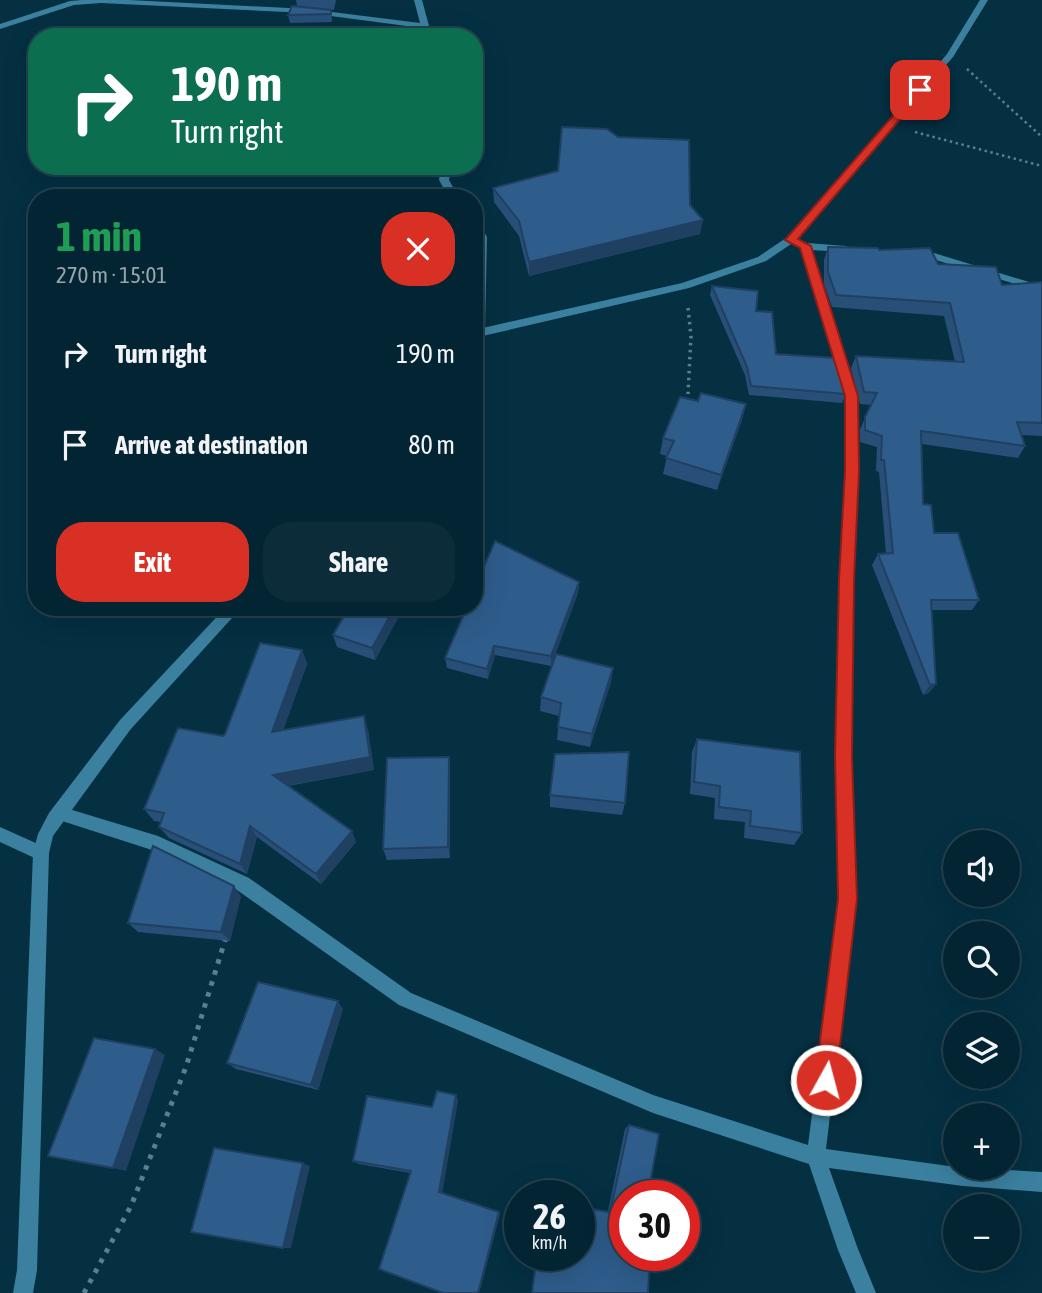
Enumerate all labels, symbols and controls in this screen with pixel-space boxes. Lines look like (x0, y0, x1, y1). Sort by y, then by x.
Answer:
text: 190 m (171, 55, 282, 111)
icon: right (56, 56, 147, 147)
pin (890, 60, 950, 120)
icon: arrive (901, 71, 939, 109)
text: Turn right (171, 113, 284, 150)
text: 1 min (56, 212, 142, 260)
button: close (381, 212, 455, 286)
text: 270 m · 15:01 (56, 262, 167, 288)
icon: right (56, 335, 94, 373)
text: Turn right (115, 339, 206, 369)
text: 190 m (396, 339, 455, 369)
icon: arrive (56, 426, 94, 464)
text: Arrive at destination (115, 430, 308, 460)
text: 80 m (408, 430, 455, 460)
button: Exit (56, 522, 249, 602)
button: Share (263, 522, 455, 602)
map controls (943, 830, 1020, 1271)
button: sound (943, 830, 1020, 907)
button: search (943, 921, 1020, 998)
button: layers (943, 1012, 1020, 1089)
position arrow (789, 1043, 863, 1117)
button: + (943, 1103, 1020, 1180)
speed limit sign: 30 (609, 1180, 700, 1271)
button: − (943, 1194, 1020, 1271)
text: 26 (533, 1196, 566, 1236)
text: km/h (532, 1232, 567, 1253)

